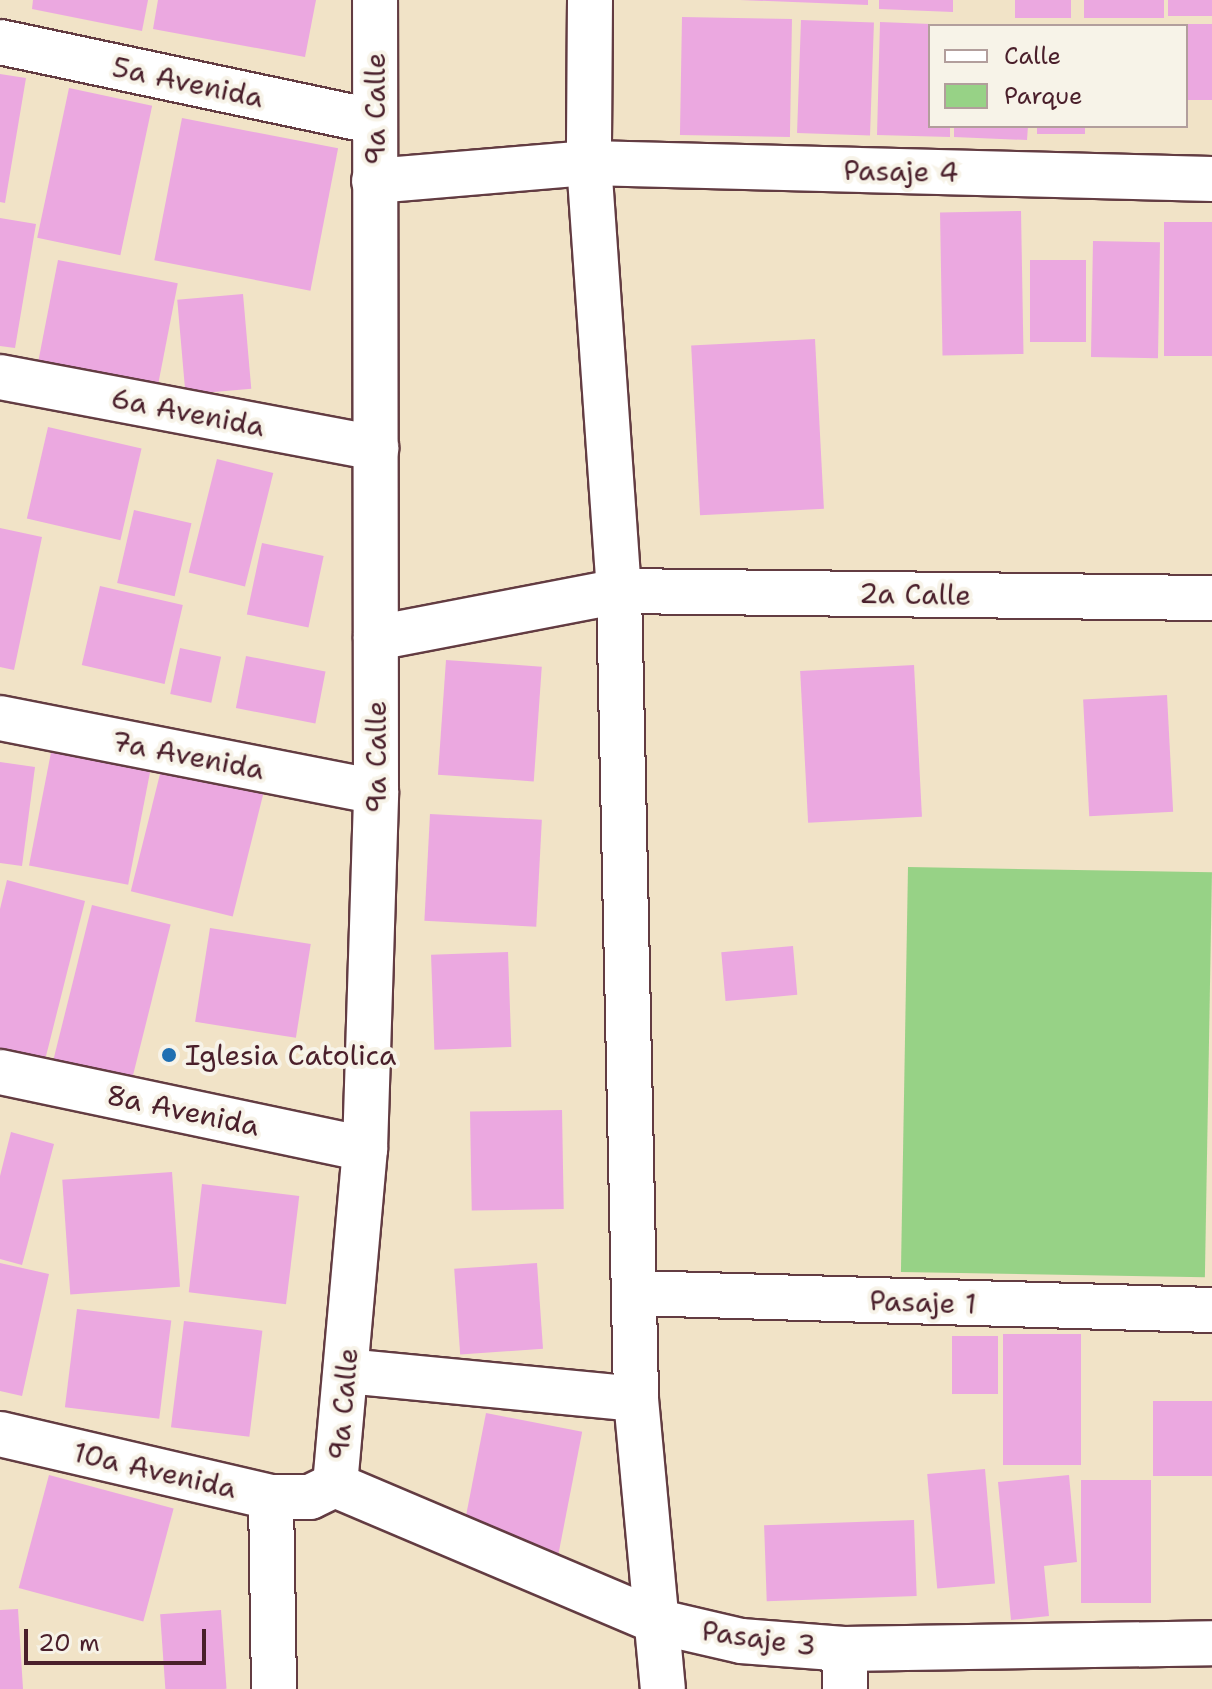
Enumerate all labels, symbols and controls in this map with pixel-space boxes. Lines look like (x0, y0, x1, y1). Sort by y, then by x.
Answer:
legend (928, 24, 1188, 128)
text: Calle (1004, 40, 1061, 72)
street label: 5a Avenida (109, 50, 267, 114)
street label: 9a Calle (358, 53, 392, 165)
text: Parque (1004, 80, 1083, 112)
street label: Pasaje 4 (843, 153, 959, 189)
street label: 6a Avenida (108, 381, 268, 443)
street label: 2a Calle (859, 576, 971, 612)
street label: 9a Calle (359, 701, 393, 813)
street label: 7a Avenida (109, 724, 267, 786)
place label: Iglesia Catolica (185, 1038, 396, 1072)
marker: Iglesia Catolica (160, 1046, 178, 1064)
street label: 8a Avenida (104, 1077, 262, 1143)
street label: Pasaje 1 (869, 1283, 977, 1321)
street label: 9a Calle (321, 1347, 365, 1461)
street label: 10a Avenida (70, 1435, 240, 1505)
scale bar (28, 1613, 210, 1663)
street label: Pasaje 3 (700, 1613, 818, 1663)
text: 20 m (38, 1627, 100, 1659)

